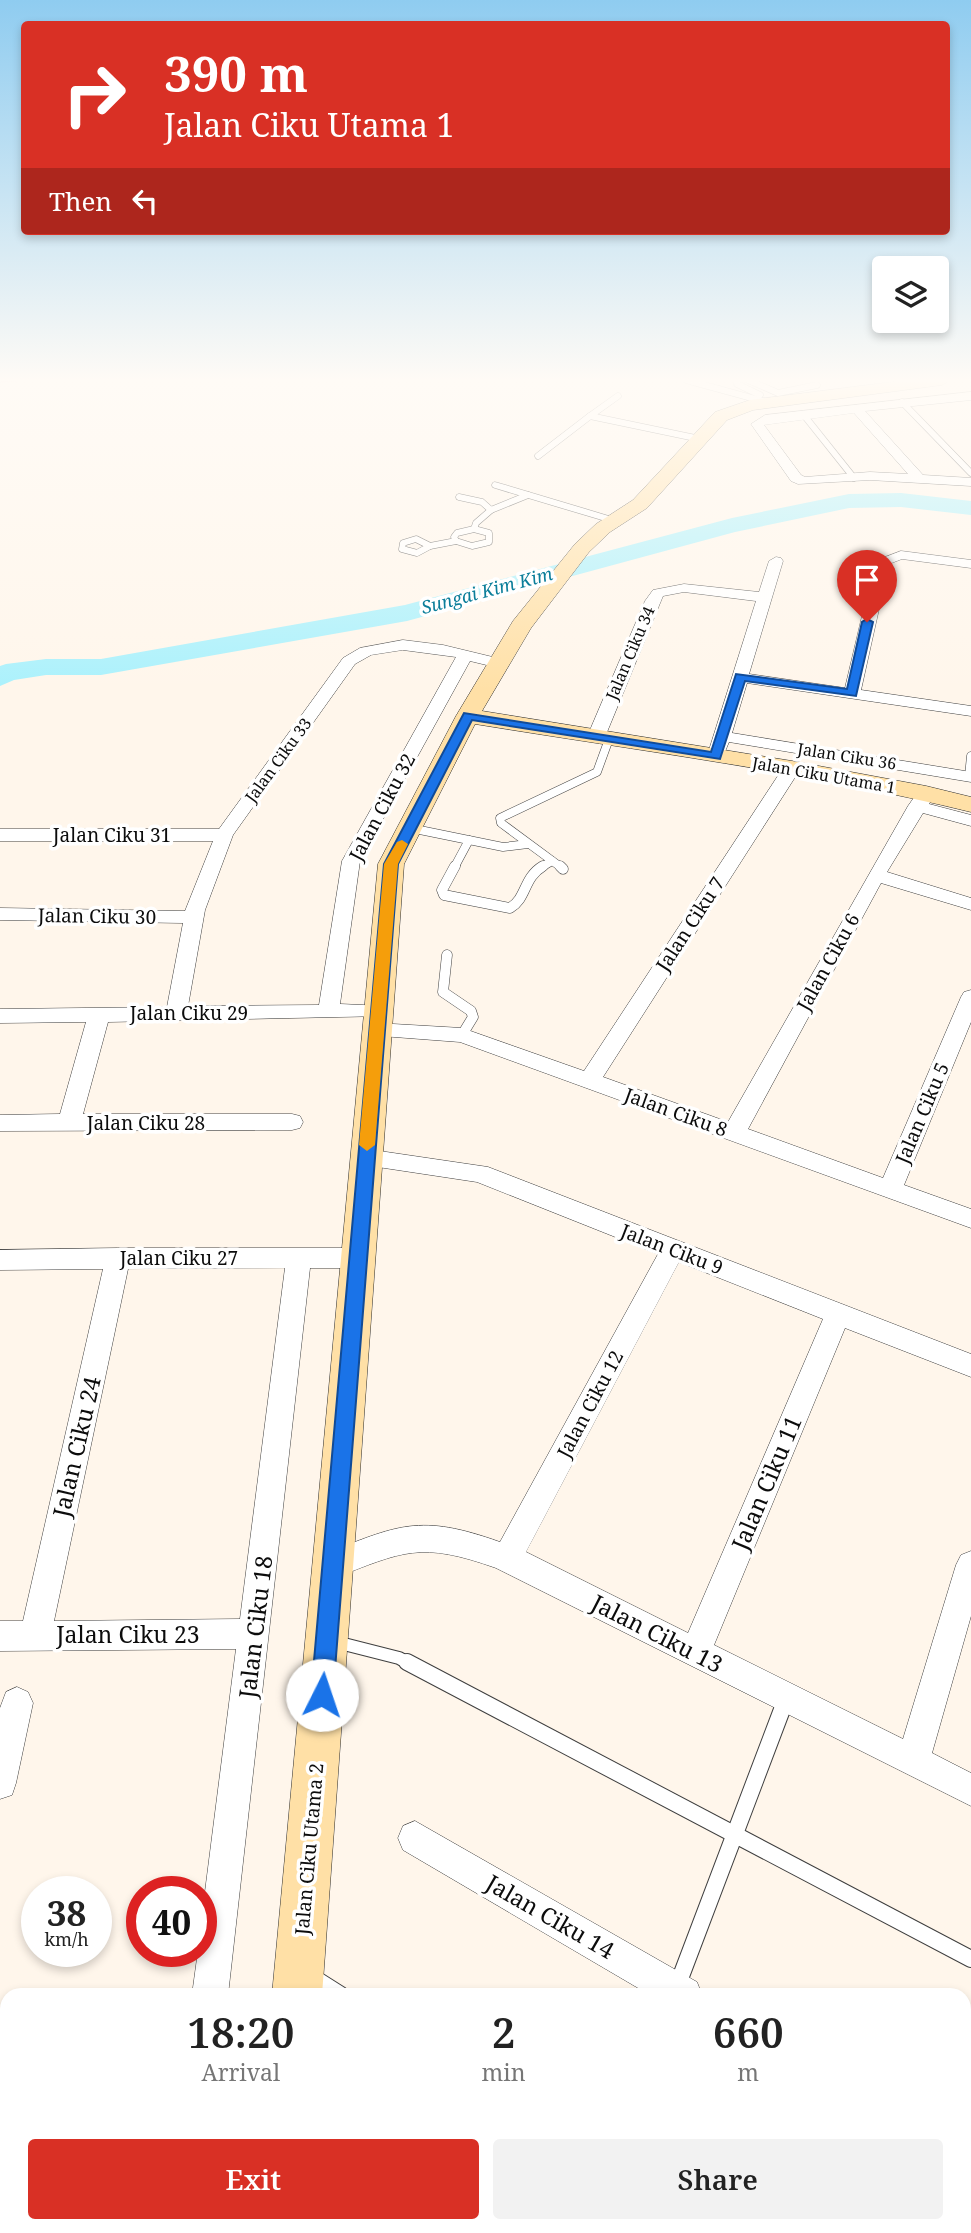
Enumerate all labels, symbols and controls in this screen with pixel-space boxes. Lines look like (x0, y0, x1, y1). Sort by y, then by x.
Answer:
text: 390 m (164, 40, 308, 106)
icon: right (49, 49, 140, 140)
text: Jalan Ciku Utama 1 (164, 103, 454, 146)
icon: left (126, 182, 164, 220)
text: Then (49, 183, 112, 219)
map controls (872, 256, 949, 333)
button: layers (872, 256, 949, 333)
pin (837, 550, 897, 622)
water label: Sungai Kim Kim (418, 561, 555, 619)
icon: arrive (848, 561, 886, 599)
street label: Jalan Ciku 34 (600, 603, 660, 704)
street label: Jalan Ciku 33 (239, 713, 316, 808)
street label: Jalan Ciku 36 (795, 737, 898, 775)
street label: Jalan Ciku 32 (342, 749, 421, 866)
street label: Jalan Ciku Utama 1 (750, 751, 897, 798)
street label: Jalan Ciku 31 (52, 822, 171, 848)
street label: Jalan Ciku 7 (649, 872, 730, 977)
street label: Jalan Ciku 30 (37, 902, 156, 930)
street label: Jalan Ciku 6 (790, 909, 865, 1016)
street label: Jalan Ciku 29 (129, 1000, 248, 1026)
street label: Jalan Ciku 5 (889, 1058, 955, 1169)
street label: Jalan Ciku 8 (620, 1081, 731, 1143)
street label: Jalan Ciku 28 (86, 1110, 205, 1136)
street label: Jalan Ciku 9 (616, 1217, 727, 1280)
street label: Jalan Ciku 27 (119, 1245, 238, 1271)
street label: Jalan Ciku 12 (550, 1346, 629, 1463)
street label: Jalan Ciku 24 (44, 1373, 108, 1521)
street label: Jalan Ciku 11 (723, 1410, 809, 1556)
street label: Jalan Ciku 18 (230, 1554, 280, 1701)
street label: Jalan Ciku 13 (585, 1586, 729, 1680)
street label: Jalan Ciku 23 (55, 1618, 200, 1650)
position arrow (285, 1658, 359, 1732)
street label: Jalan Ciku Utama 2 (288, 1762, 329, 1937)
street label: Jalan Ciku 14 (480, 1866, 621, 1966)
speed limit sign: 40 (126, 1876, 217, 1967)
text: 38 (47, 1889, 86, 1936)
text: km/h (44, 1927, 89, 1951)
text: 18:20 (187, 2003, 294, 2060)
text: 2 (492, 2003, 515, 2060)
text: 660 (713, 2003, 784, 2060)
text: Arrival (201, 2056, 280, 2088)
text: min (482, 2056, 526, 2088)
text: m (737, 2056, 759, 2088)
button: Exit (28, 2139, 479, 2219)
button: Share (493, 2139, 943, 2219)

